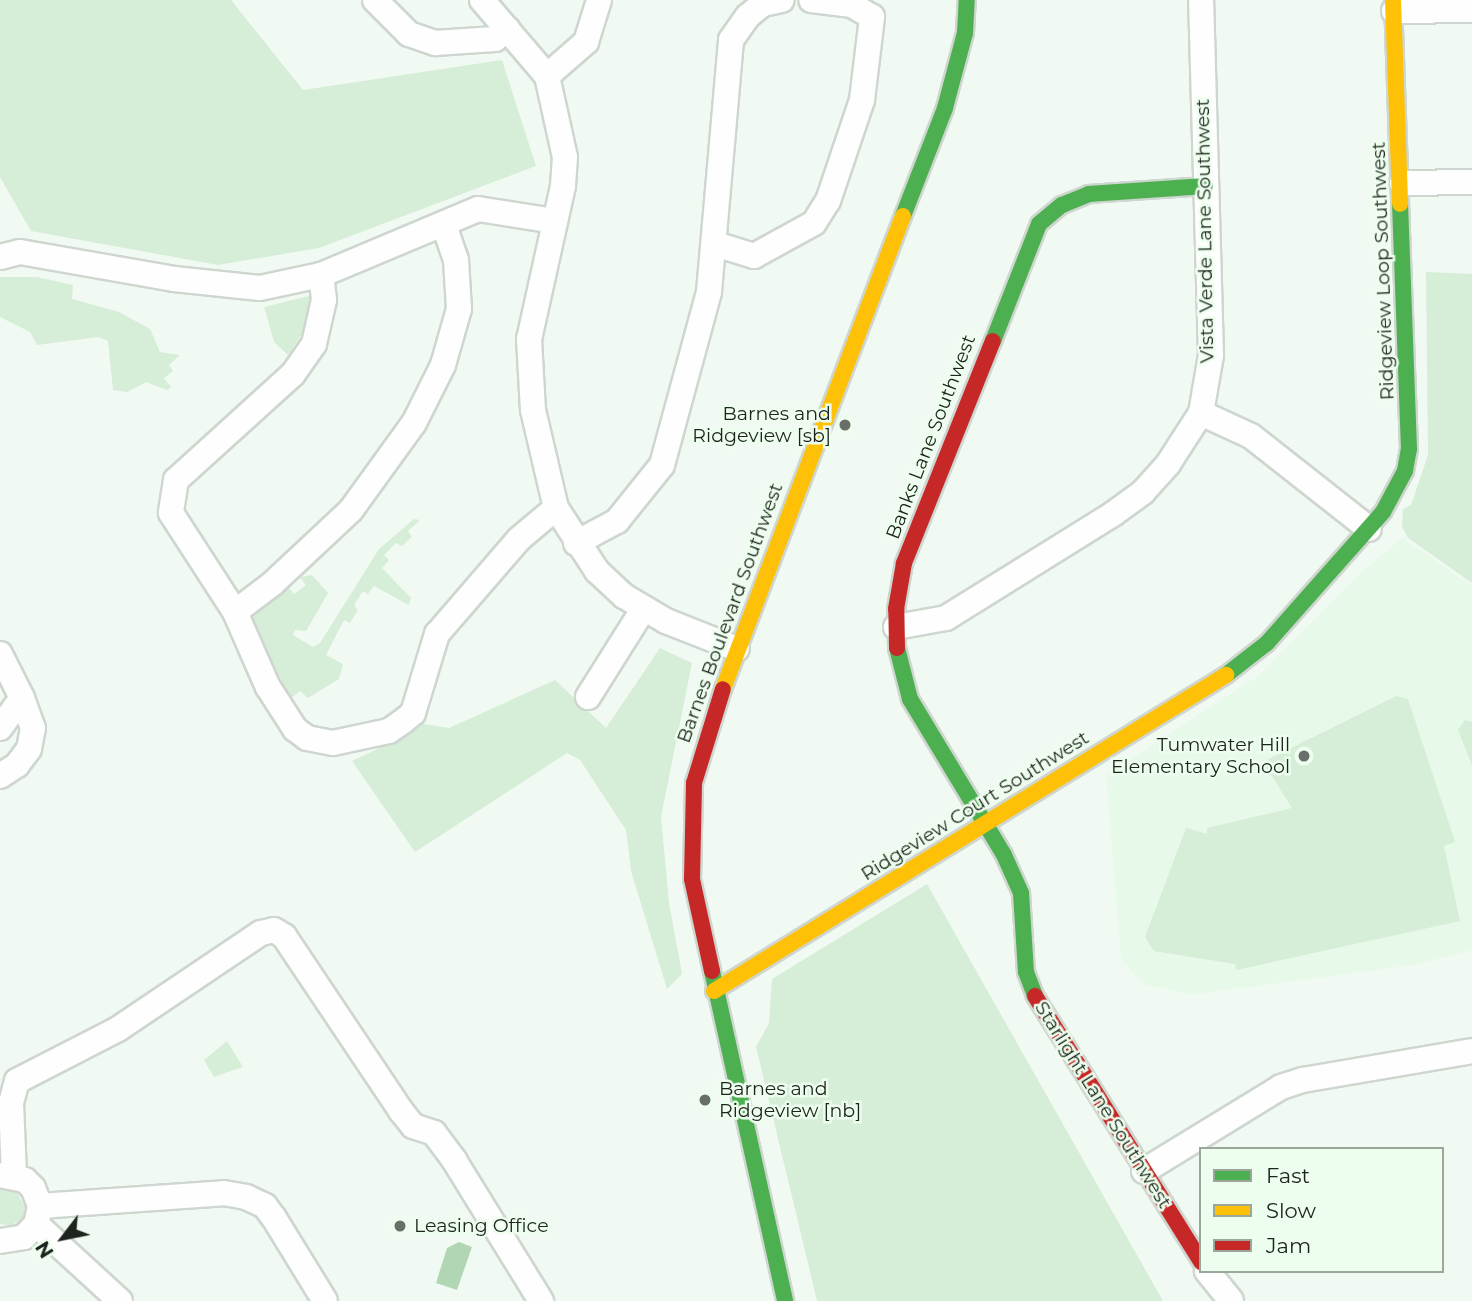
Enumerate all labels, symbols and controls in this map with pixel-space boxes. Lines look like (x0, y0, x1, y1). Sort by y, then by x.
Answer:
street label: Vista Verde Lane Southwest (1191, 99, 1219, 363)
street label: Ridgeview Loop Southwest (1367, 141, 1399, 401)
street label: Banks Lane Southwest (881, 332, 981, 542)
place label: Barnes and Ridgeview [sb] (692, 403, 831, 447)
marker: Barnes and Ridgeview [sb] (837, 417, 853, 433)
street label: Barnes Boulevard Southwest (672, 480, 788, 746)
street label: Ridgeview Court Southwest (857, 726, 1093, 886)
place label: Tumwater Hill Elementary School (1111, 734, 1290, 778)
marker: Tumwater Hill Elementary School (1296, 748, 1312, 764)
street label: Starlight Lane Southwest (1030, 997, 1176, 1213)
place label: Barnes and Ridgeview [nb] (719, 1078, 861, 1122)
marker: Barnes and Ridgeview [nb] (697, 1092, 713, 1108)
legend (1199, 1147, 1444, 1273)
text: Fast (1266, 1163, 1310, 1188)
text: Slow (1266, 1198, 1316, 1223)
north arrow (28, 1203, 98, 1273)
place label: Leasing Office (414, 1215, 549, 1237)
marker: Leasing Office (392, 1218, 408, 1234)
text: Jam (1266, 1233, 1311, 1258)
text: N (31, 1237, 59, 1262)

